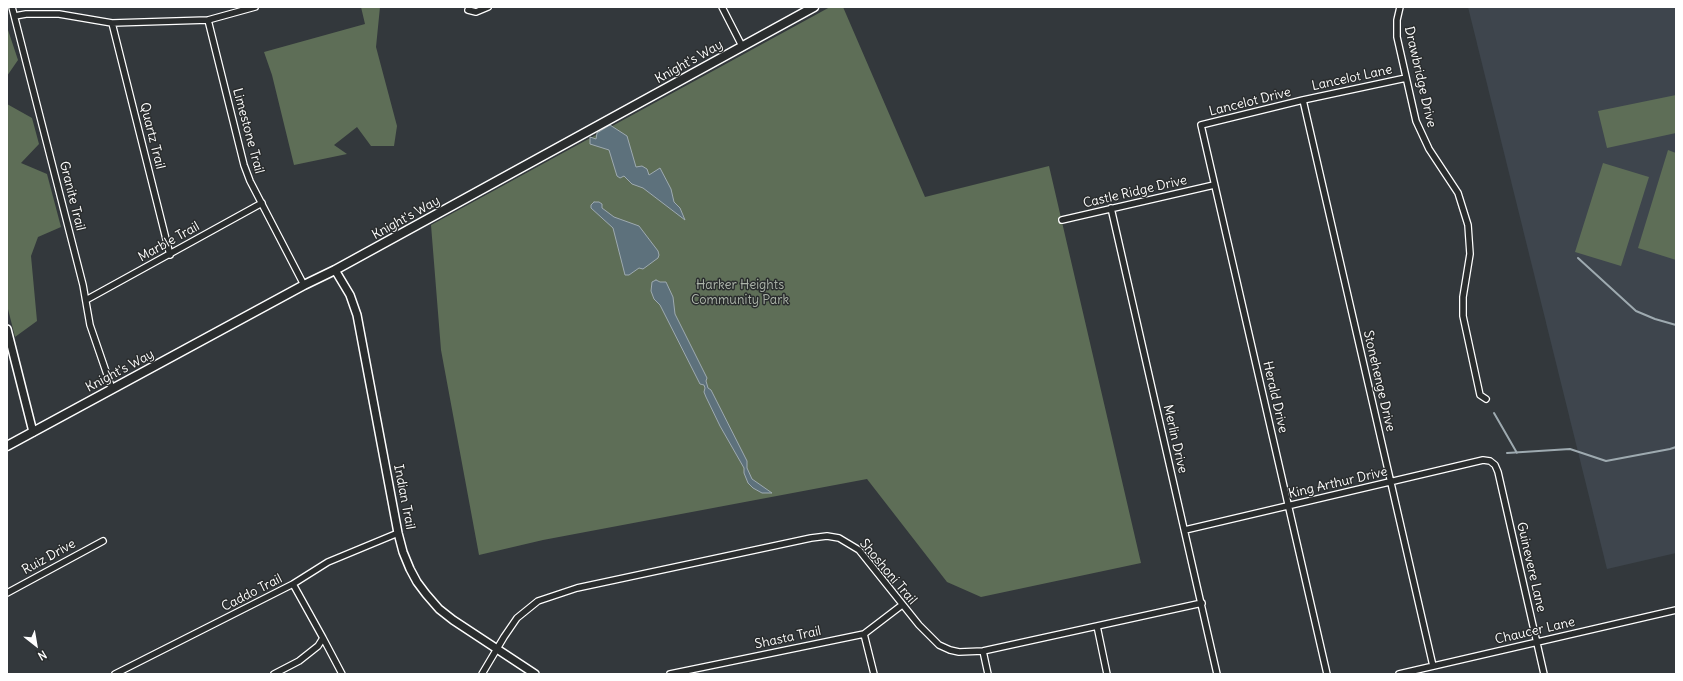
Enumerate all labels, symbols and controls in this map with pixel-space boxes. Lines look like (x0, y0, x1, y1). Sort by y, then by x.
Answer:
street label: Drawbridge Drive (1401, 25, 1439, 129)
street label: Knight's Way (652, 37, 726, 87)
street label: Lancelot Lane (1310, 62, 1394, 94)
street label: Lancelot Drive (1208, 84, 1292, 120)
street label: Limestone Trail (229, 87, 267, 175)
street label: Quartz Trail (136, 101, 168, 171)
street label: Granite Trail (56, 160, 88, 232)
street label: Castle Ridge Drive (1082, 172, 1188, 212)
street label: Knight's Way (369, 193, 443, 243)
street label: Marble Trail (136, 219, 202, 265)
park label: Harker Heights Community Park (691, 277, 789, 308)
street label: Stonehenge Drive (1360, 329, 1398, 433)
street label: Knight's Way (83, 346, 157, 396)
street label: Herald Drive (1259, 360, 1291, 434)
street label: Merlin Drive (1160, 403, 1190, 475)
street label: Indian Trail (390, 463, 418, 531)
street label: King Arthur Drive (1287, 464, 1389, 502)
street label: Guinevere Lane (1513, 521, 1549, 613)
street label: Ruiz Drive (20, 536, 78, 578)
street label: Shoshoni Trail (856, 536, 920, 608)
street label: Caddo Trail (219, 571, 285, 615)
street label: Chaucer Lane (1493, 614, 1577, 648)
street label: Shasta Trail (753, 623, 823, 653)
north arrow (16, 625, 56, 665)
text: N (35, 647, 49, 663)

